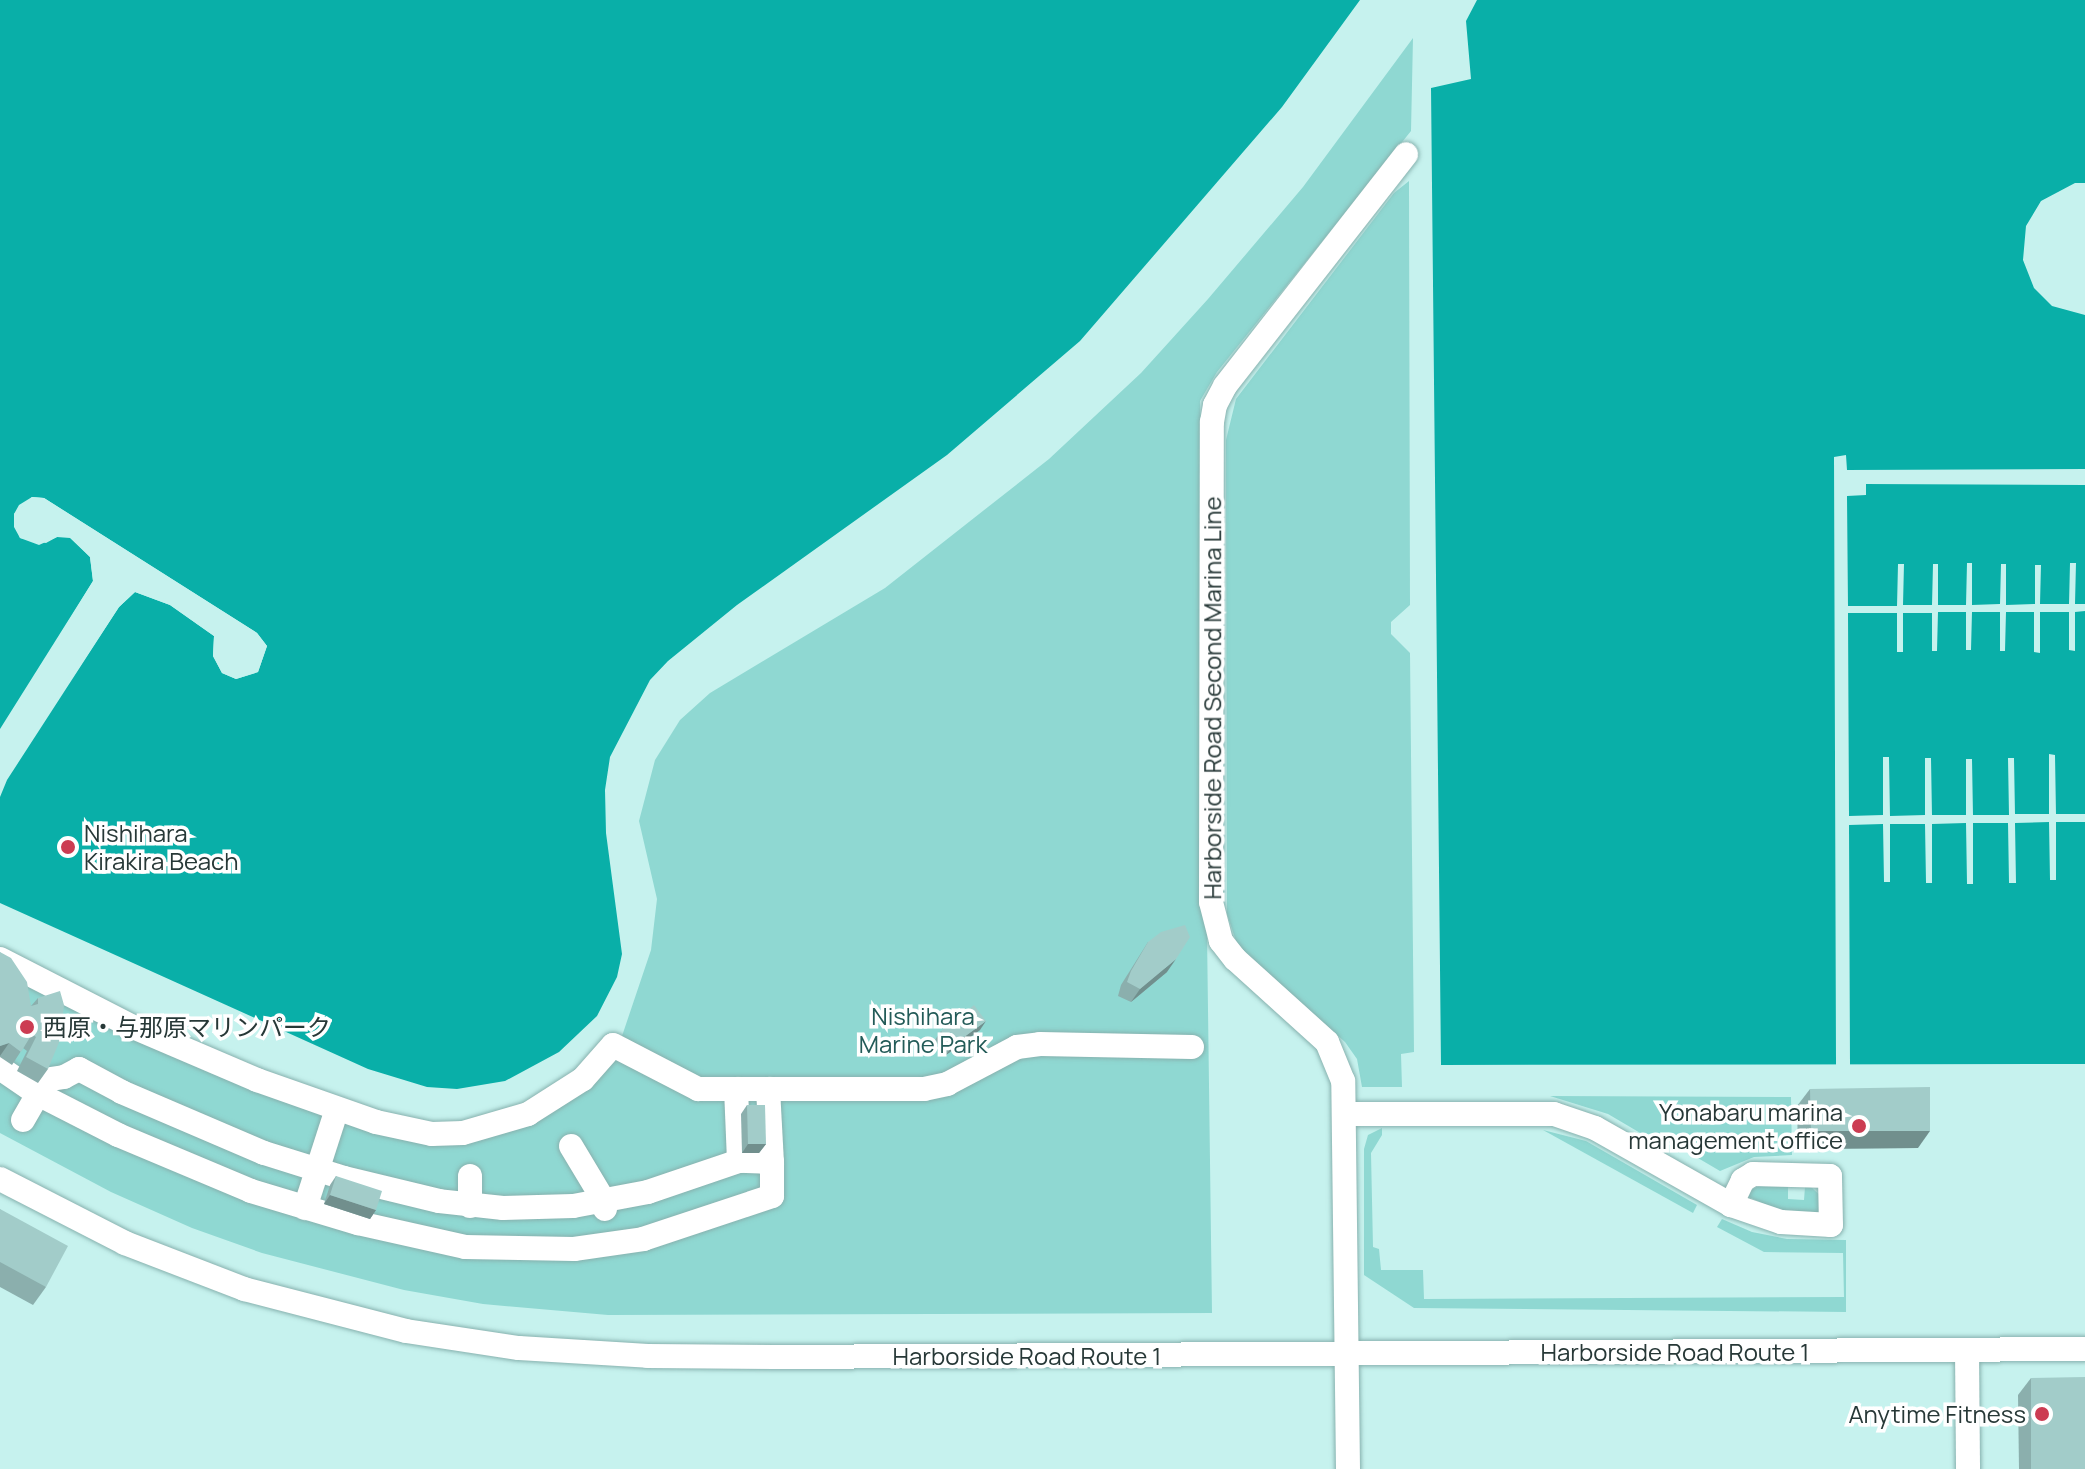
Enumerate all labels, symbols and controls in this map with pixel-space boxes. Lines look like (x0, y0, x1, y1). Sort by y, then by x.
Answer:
street label: Harborside Road Second Marina Line (1198, 496, 1226, 900)
place label: Nishihara Kirakira Beach (84, 819, 239, 875)
marker: Nishihara Kirakira Beach (59, 838, 77, 856)
park label: Nishihara Marine Park (859, 1002, 987, 1058)
place label: 西原・与那原マリンパーク (43, 1013, 331, 1041)
marker: 西原・与那原マリンパーク (18, 1018, 36, 1036)
place label: Yonabaru marina management office (1628, 1098, 1843, 1154)
marker: Yonabaru marina management office (1850, 1117, 1868, 1135)
street label: Harborside Road Route 1 (1541, 1338, 1809, 1366)
street label: Harborside Road Route 1 (893, 1342, 1161, 1370)
place label: Anytime Fitness (1848, 1400, 2026, 1428)
marker: Anytime Fitness (2033, 1405, 2051, 1423)

